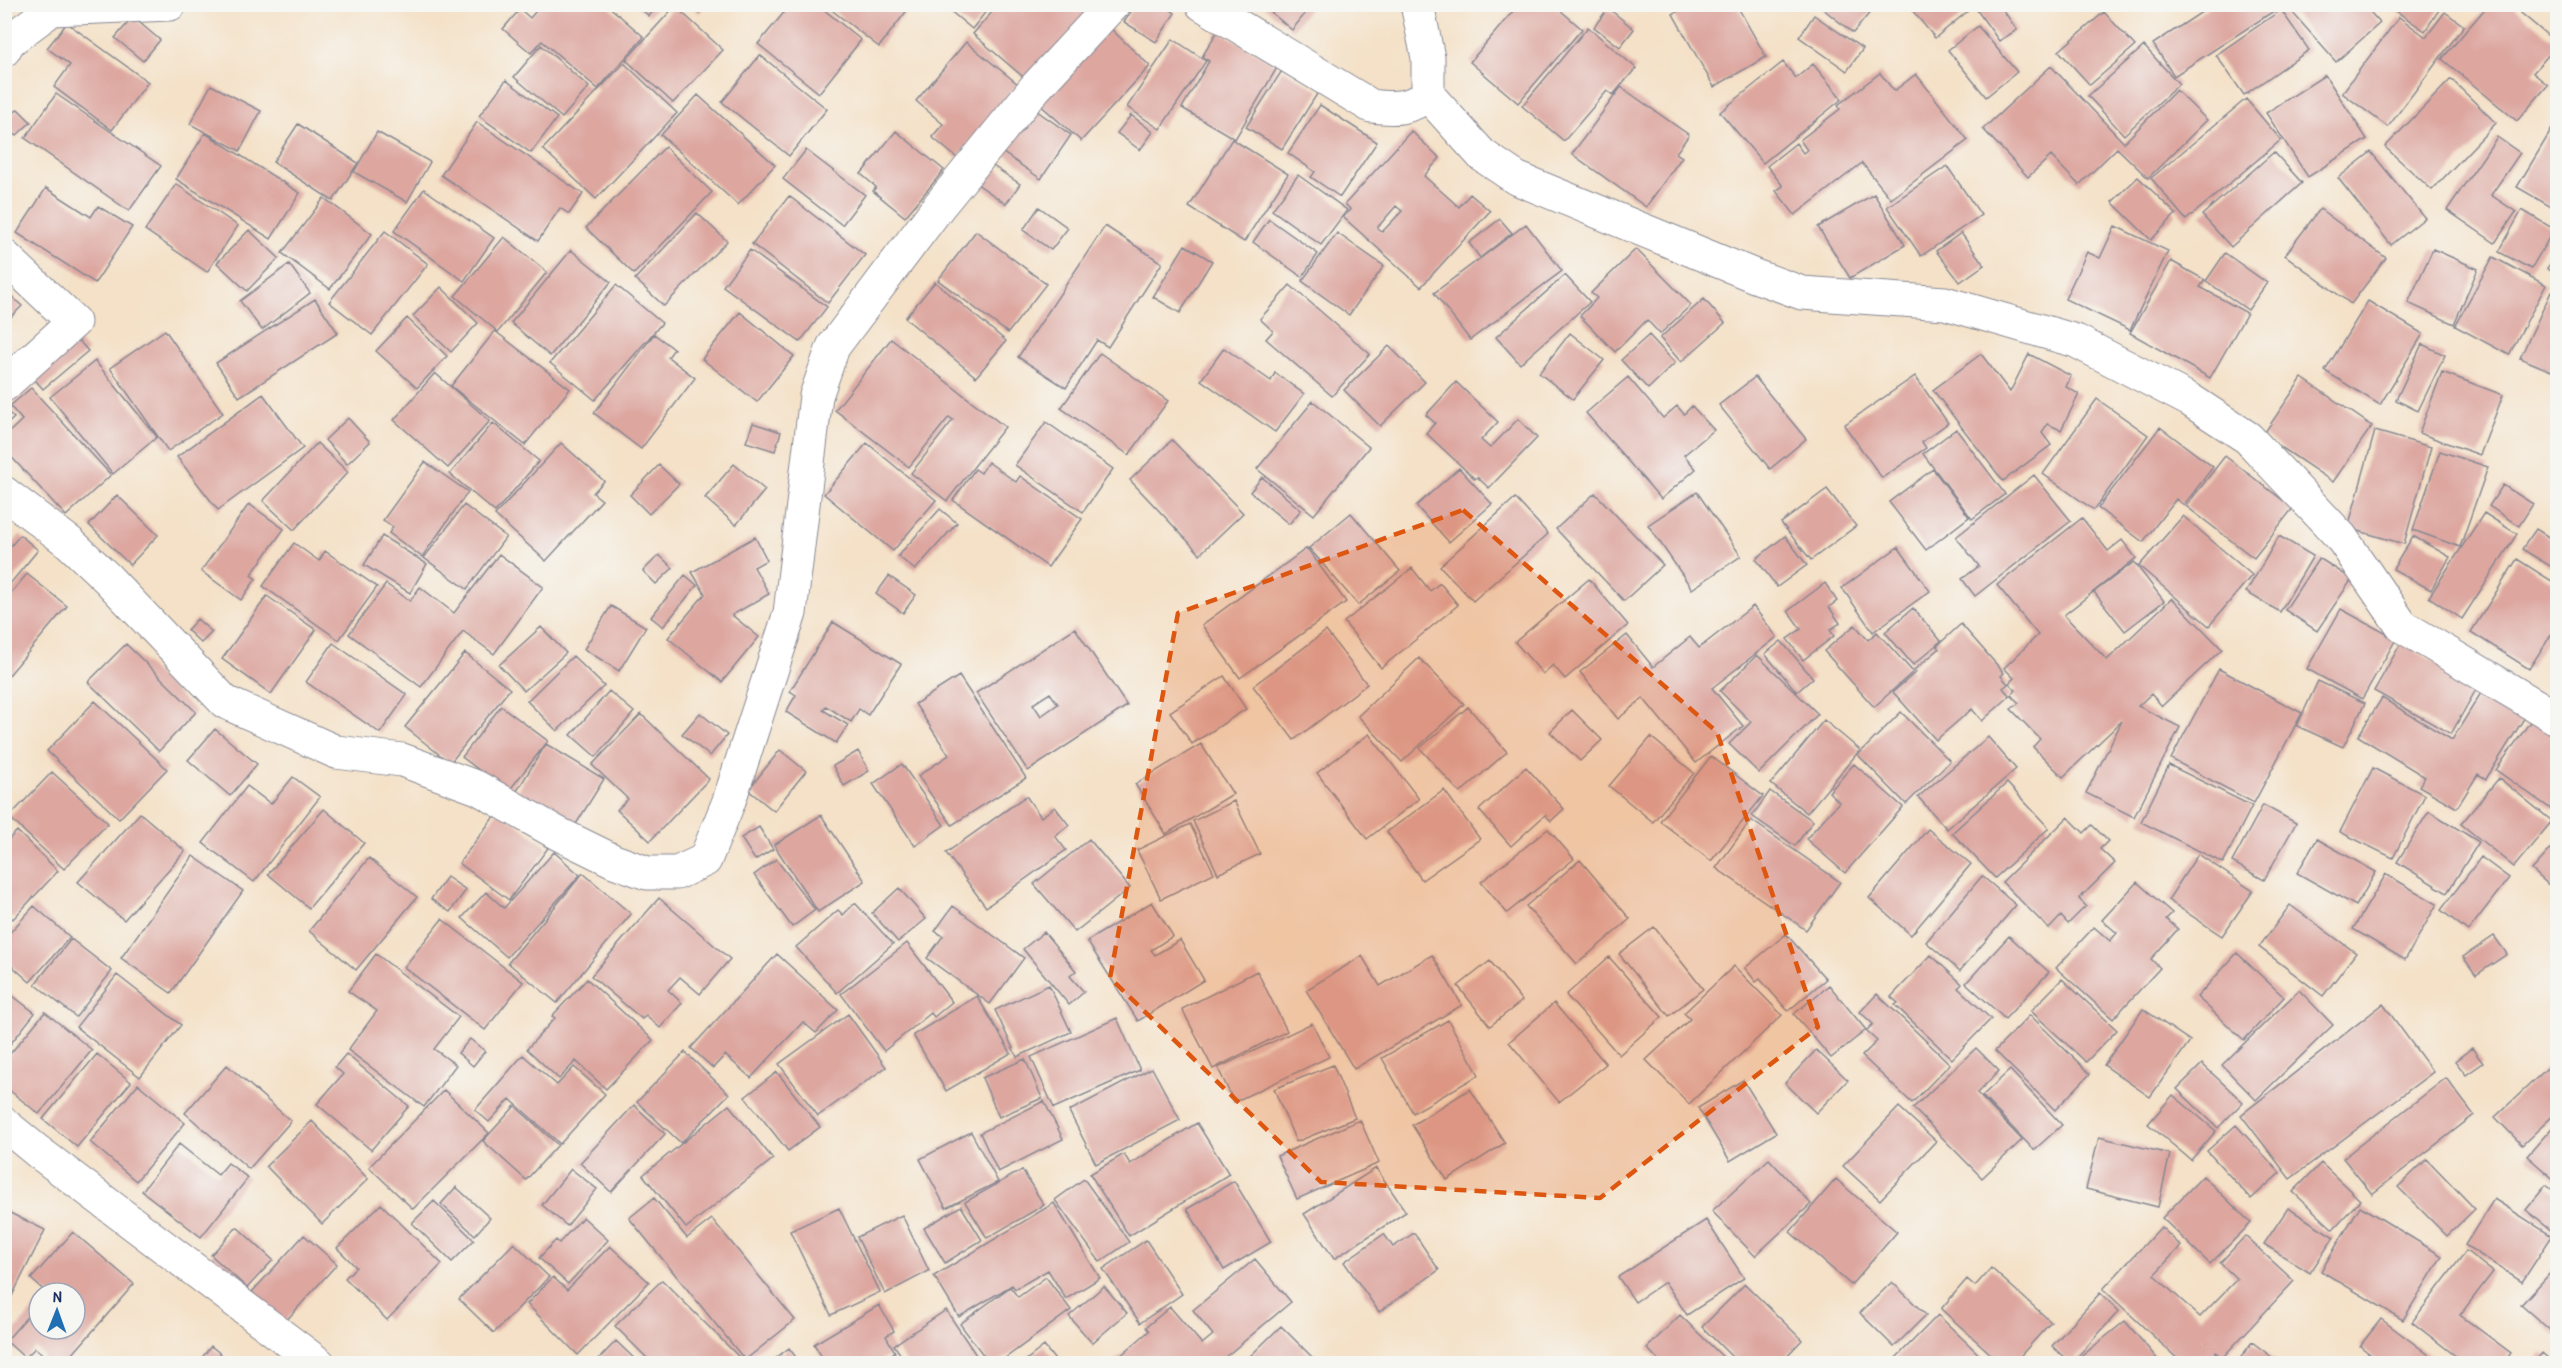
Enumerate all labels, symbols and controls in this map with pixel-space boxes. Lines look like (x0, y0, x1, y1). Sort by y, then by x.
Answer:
north arrow (27, 1281, 87, 1341)
text: N (53, 1285, 62, 1307)

